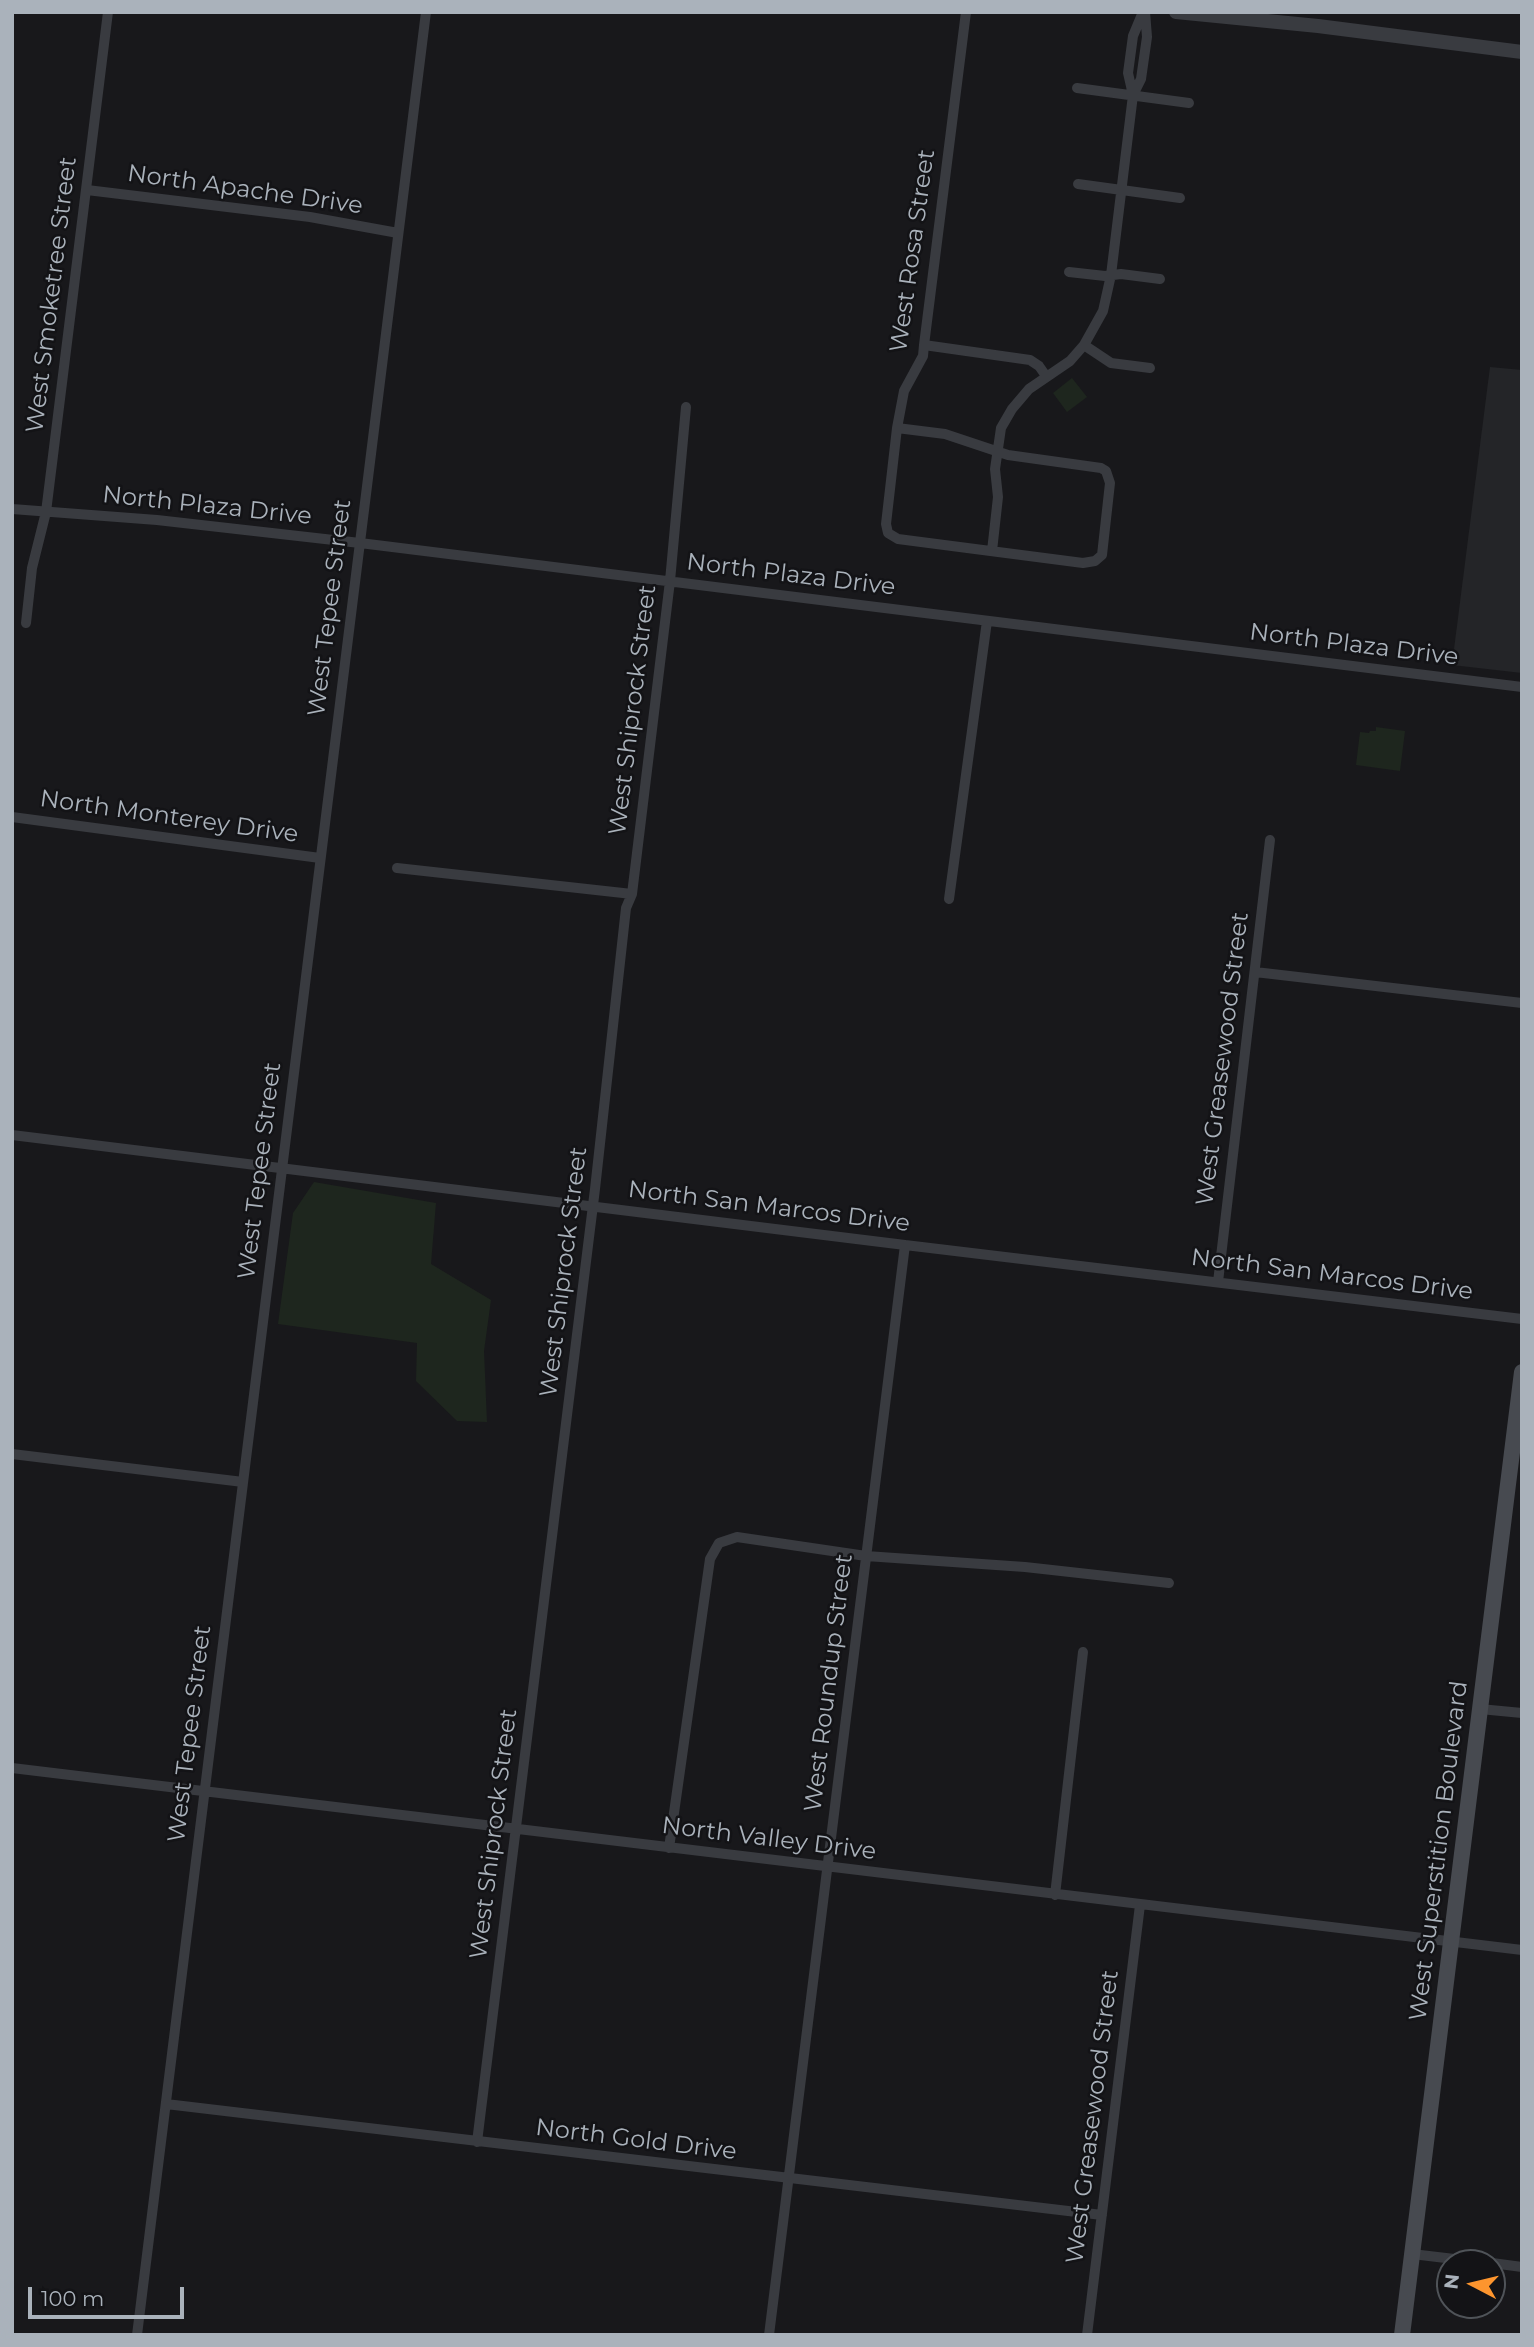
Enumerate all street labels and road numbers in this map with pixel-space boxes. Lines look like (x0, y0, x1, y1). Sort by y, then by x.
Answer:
street label: West Rosa Street (884, 148, 942, 354)
street label: West Smoketree Street (21, 155, 83, 435)
street label: North Apache Drive (125, 159, 365, 221)
street label: North Plaza Drive (101, 481, 313, 531)
street label: West Tepee Street (302, 498, 358, 718)
street label: North Plaza Drive (685, 548, 897, 602)
street label: West Shiprock Street (603, 583, 663, 837)
street label: North Plaza Drive (1248, 618, 1460, 672)
street label: North Monterey Drive (38, 785, 300, 849)
street label: West Greasewood Street (1191, 911, 1255, 1207)
street label: West Tepee Street (232, 1061, 288, 1281)
street label: West Shiprock Street (534, 1145, 594, 1399)
street label: North San Marcos Drive (626, 1175, 912, 1239)
street label: North San Marcos Drive (1189, 1243, 1475, 1307)
street label: West Roundup Street (799, 1552, 859, 1814)
street label: West Tepee Street (162, 1624, 218, 1844)
street label: West Superstition Boulevard (1404, 1679, 1474, 2023)
street label: West Shiprock Street (464, 1707, 524, 1961)
street label: North Valley Drive (660, 1812, 878, 1866)
street label: West Greasewood Street (1061, 1969, 1125, 2265)
street label: North Gold Drive (534, 2113, 738, 2167)

